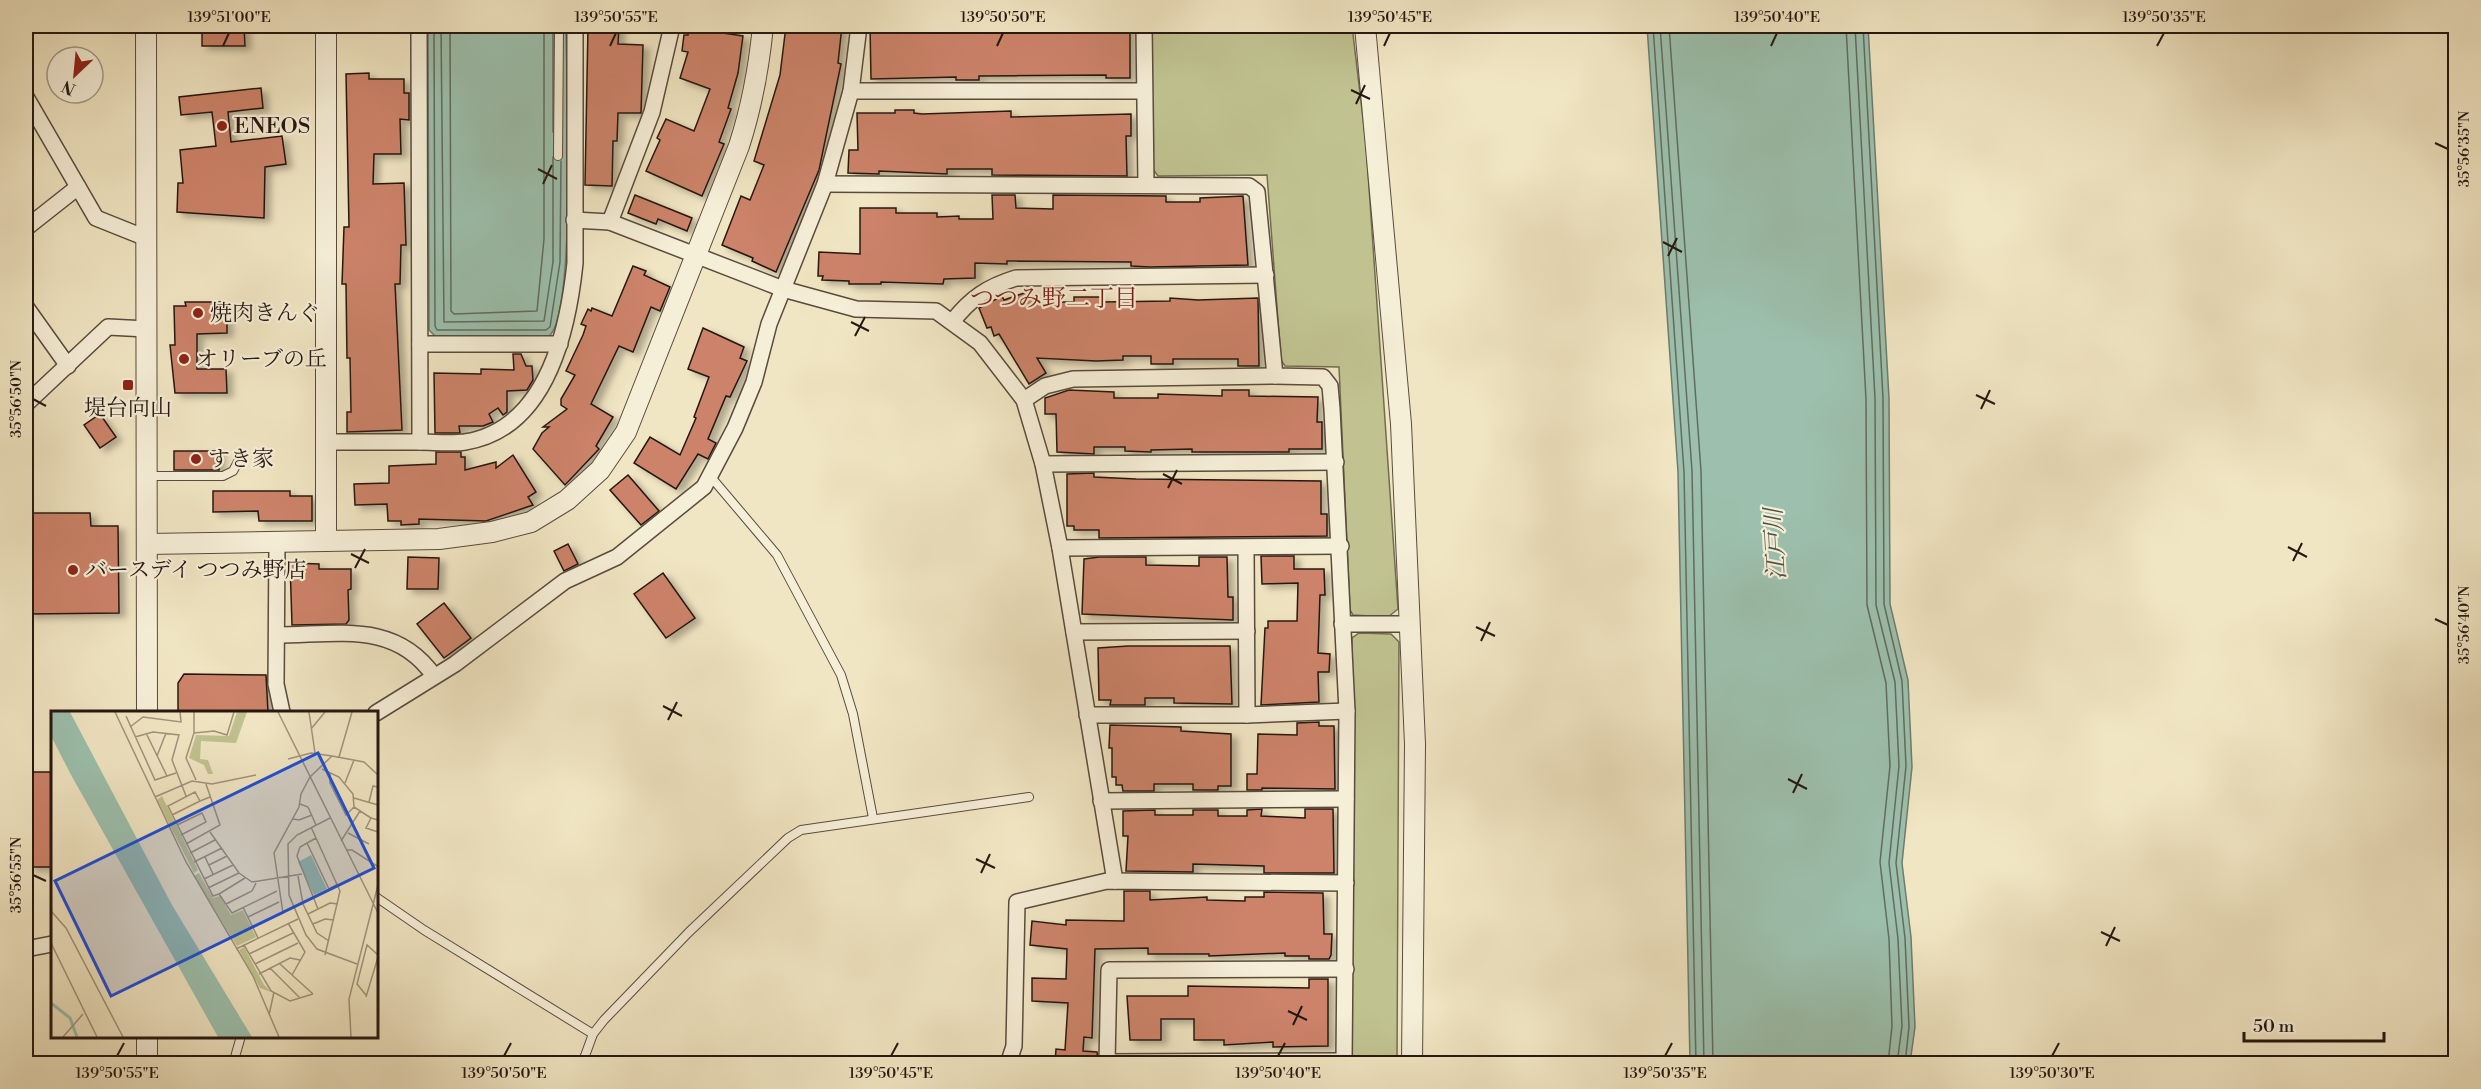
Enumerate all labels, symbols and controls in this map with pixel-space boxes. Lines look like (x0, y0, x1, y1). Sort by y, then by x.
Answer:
text: 139°51'00"E (187, 8, 271, 27)
text: 139°50'55"E (574, 8, 658, 27)
text: 139°50'50"E (960, 8, 1046, 27)
text: 139°50'45"E (1348, 8, 1432, 27)
text: 139°50'40"E (1734, 8, 1820, 27)
text: 139°50'35"E (2122, 8, 2206, 27)
north arrow (45, 45, 105, 105)
text: N (58, 76, 79, 99)
text: 35°56'35"N (2455, 111, 2474, 187)
place label: ENEOS (234, 113, 310, 140)
marker: ENEOS (215, 119, 229, 133)
district label: つつみ野二丁目 (970, 284, 1138, 314)
place label: 焼肉きんぐ (210, 300, 320, 327)
marker: 焼肉きんぐ (191, 306, 205, 320)
place label: オリーブの丘 (196, 346, 327, 373)
marker: オリーブの丘 (177, 352, 191, 366)
text: 35°56'50"N (7, 360, 26, 438)
marker: 堤台向山 (121, 378, 135, 392)
place label: 堤台向山 (84, 395, 172, 422)
place label: すき家 (208, 446, 274, 473)
marker: すき家 (189, 452, 203, 466)
water label: 江戸川 (1759, 504, 1793, 581)
place label: バースデイ つつみ野店 (85, 557, 306, 584)
marker: バースデイ つつみ野店 (66, 563, 80, 577)
text: 35°56'40"N (2455, 586, 2474, 664)
inset map (51, 711, 378, 1038)
text: 35°56'55"N (7, 837, 26, 913)
scale bar (2244, 1005, 2384, 1043)
text: 50 m (2253, 1015, 2295, 1038)
text: 139°50'55"E (75, 1064, 159, 1083)
text: 139°50'50"E (461, 1064, 547, 1083)
text: 139°50'45"E (849, 1064, 933, 1083)
text: 139°50'40"E (1235, 1064, 1321, 1083)
text: 139°50'35"E (1623, 1064, 1707, 1083)
text: 139°50'30"E (2009, 1064, 2095, 1083)

